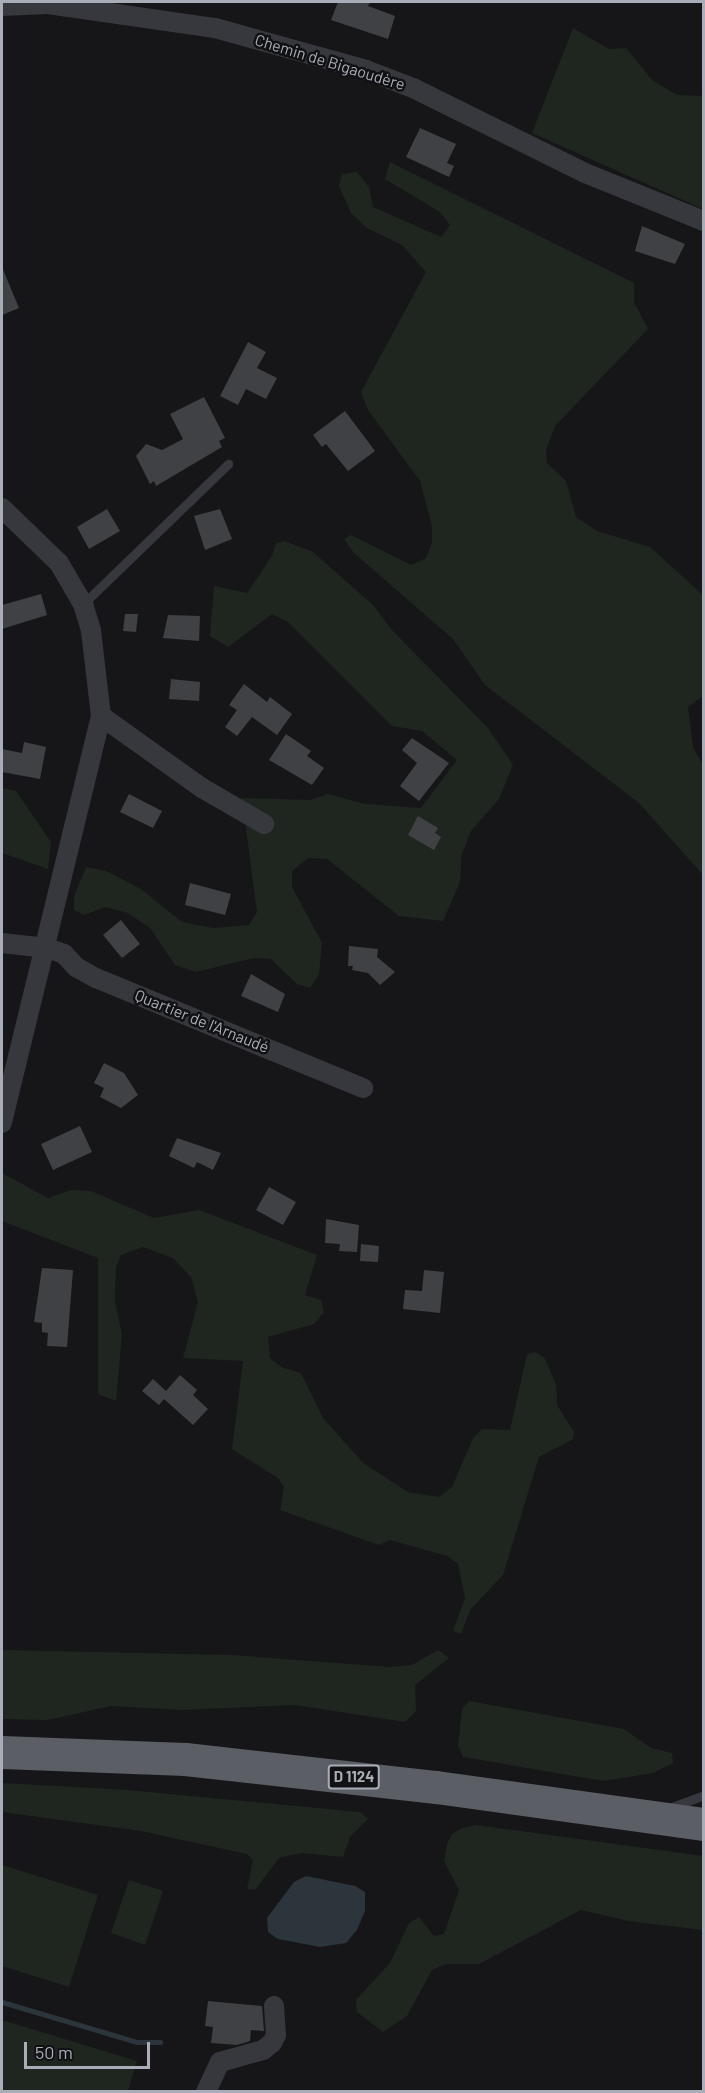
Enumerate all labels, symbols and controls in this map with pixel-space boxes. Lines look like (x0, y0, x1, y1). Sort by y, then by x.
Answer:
street label: Chemin de Bigaoudère (253, 30, 407, 94)
street label: Quartier de l'Arnaudé (132, 985, 272, 1057)
road number: D 1124 (327, 1765, 381, 1789)
scale bar (27, 2030, 153, 2068)
text: 50 m (35, 2041, 73, 2063)

